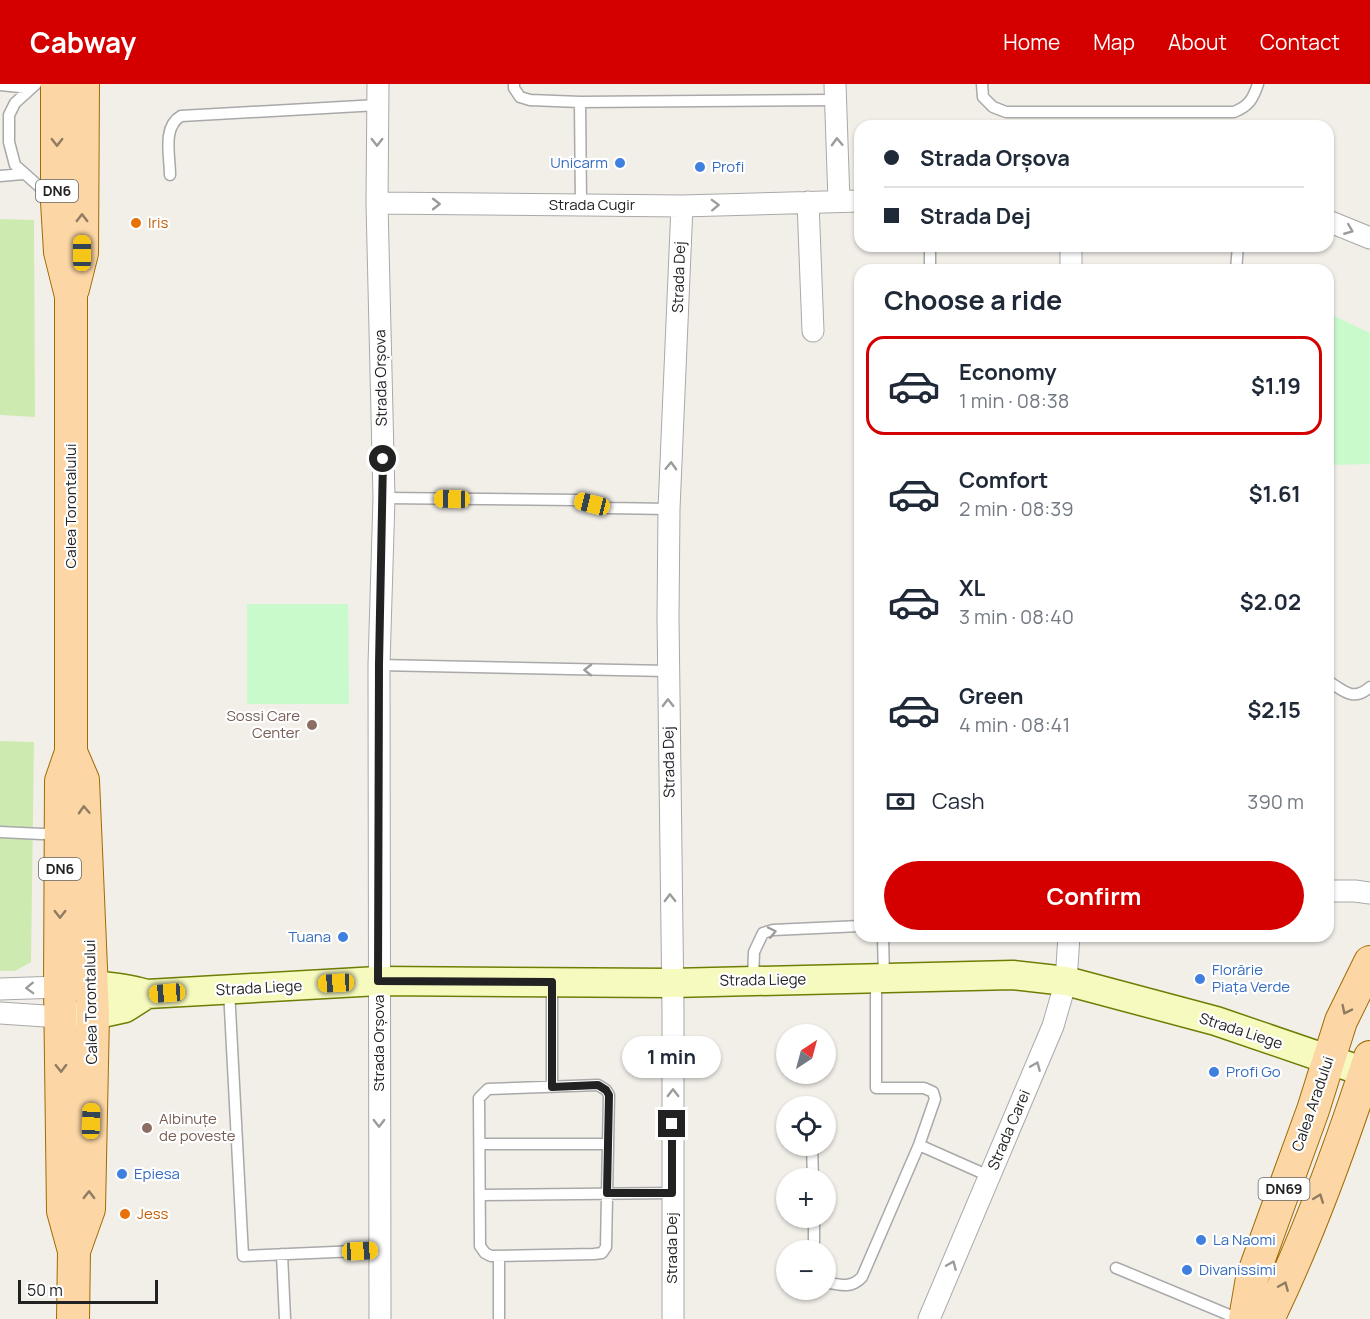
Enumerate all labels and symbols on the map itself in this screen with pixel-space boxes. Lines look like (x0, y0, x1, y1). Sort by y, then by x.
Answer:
one-way arrow (51, 138, 63, 147)
one-way arrow (371, 138, 383, 147)
one-way arrow (831, 138, 843, 147)
place label: Unicarm (550, 152, 608, 173)
marker: Unicarm (613, 156, 627, 170)
place label: Profi (712, 156, 744, 177)
marker: Profi (693, 160, 707, 174)
road number: DN6 (36, 180, 78, 202)
street label: Strada Cugir (549, 194, 636, 215)
one-way arrow (431, 198, 440, 210)
one-way arrow (710, 198, 719, 211)
place label: Iris (148, 212, 168, 233)
one-way arrow (76, 214, 88, 223)
marker: Iris (129, 216, 143, 230)
one-way arrow (1342, 223, 1353, 235)
car (73, 235, 91, 271)
street label: Strada Dej (667, 241, 690, 313)
street label: Strada Orșova (369, 329, 392, 427)
street label: Calea Torontalului (60, 444, 81, 568)
route start (369, 445, 396, 472)
one-way arrow (665, 461, 677, 470)
car (434, 490, 470, 508)
car (572, 491, 612, 517)
one-way arrow (584, 663, 593, 676)
one-way arrow (662, 698, 674, 707)
place label: Sossi Care Center (227, 705, 301, 743)
marker: Sossi Care Center (305, 718, 319, 732)
street label: Strada Dej (657, 726, 680, 798)
one-way arrow (78, 805, 91, 814)
road number: DN6 (39, 858, 81, 880)
one-way arrow (664, 893, 677, 902)
one-way arrow (54, 909, 66, 918)
place label: Tuana (288, 926, 331, 947)
one-way arrow (767, 926, 777, 939)
marker: Tuana (336, 930, 350, 944)
street label: Calea Torontalului (79, 939, 102, 1065)
place label: Florărie Piața Verde (1212, 959, 1290, 997)
street label: Strada Liege (720, 968, 807, 991)
marker: Florărie Piața Verde (1193, 972, 1207, 986)
car (318, 973, 354, 993)
street label: Strada Liege (215, 975, 303, 1000)
one-way arrow (25, 982, 34, 994)
car (148, 983, 186, 1003)
street label: Strada Orșova (368, 995, 389, 1091)
one-way arrow (1342, 1003, 1354, 1014)
street label: Strada Liege (1197, 1007, 1286, 1054)
north arrow (776, 1024, 836, 1084)
callout: 1 min (622, 1037, 722, 1079)
street label: Calea Aradului (1286, 1054, 1339, 1154)
place label: Profi Go (1226, 1061, 1281, 1082)
one-way arrow (1029, 1062, 1041, 1073)
one-way arrow (55, 1063, 67, 1072)
marker: Profi Go (1207, 1065, 1221, 1079)
street label: Strada Carei (982, 1086, 1035, 1173)
one-way arrow (667, 1088, 679, 1097)
car (81, 1103, 101, 1139)
place label: Albinuțe de poveste (159, 1108, 236, 1146)
route end (658, 1110, 685, 1137)
one-way arrow (373, 1119, 385, 1128)
marker: Albinuțe de poveste (140, 1121, 154, 1135)
place label: Epiesa (134, 1163, 180, 1184)
marker: Epiesa (115, 1167, 129, 1181)
road number: DN69 (1258, 1178, 1310, 1200)
one-way arrow (83, 1191, 95, 1200)
one-way arrow (1312, 1193, 1324, 1204)
place label: Jess (137, 1203, 169, 1224)
marker: Jess (118, 1207, 132, 1221)
street label: Strada Dej (661, 1212, 682, 1284)
place label: La Naomi (1213, 1229, 1276, 1250)
marker: La Naomi (1194, 1233, 1208, 1247)
car (342, 1241, 378, 1261)
place label: Divanissimi (1199, 1259, 1276, 1280)
one-way arrow (945, 1261, 957, 1272)
marker: Divanissimi (1180, 1263, 1194, 1277)
scale bar (18, 1277, 158, 1304)
one-way arrow (1276, 1281, 1288, 1292)

